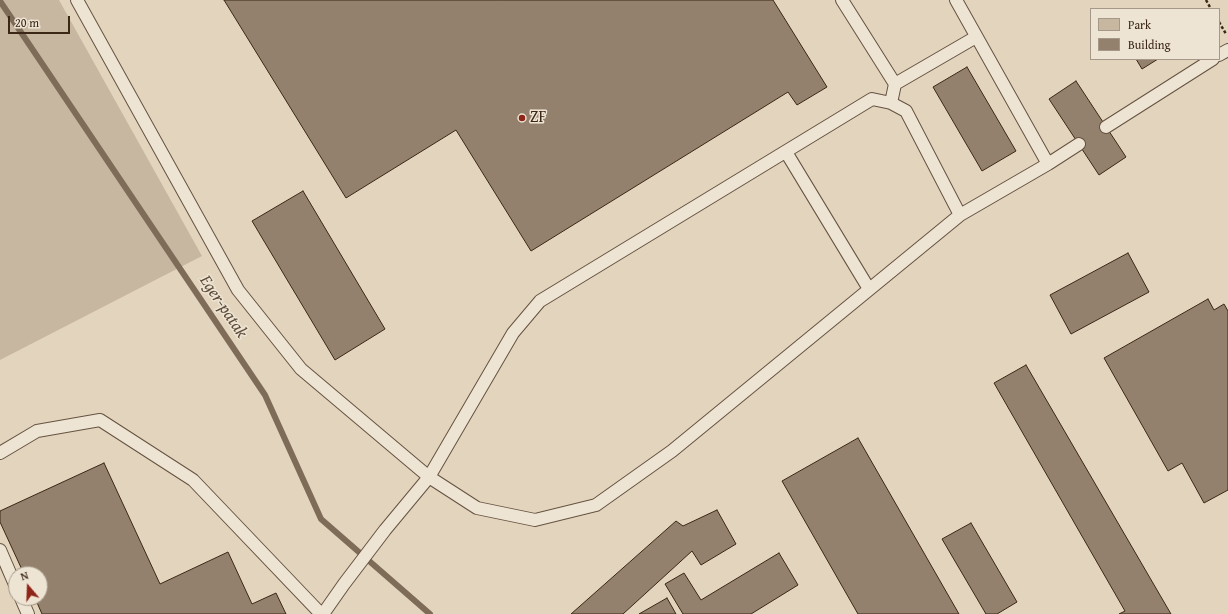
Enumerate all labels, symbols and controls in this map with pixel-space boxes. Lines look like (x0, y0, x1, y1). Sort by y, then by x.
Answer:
scale bar (10, 8, 72, 34)
legend (1090, 8, 1220, 60)
text: 20 m (15, 14, 39, 31)
text: Park (1128, 16, 1151, 33)
text: Building (1128, 36, 1171, 53)
place label: ZF (530, 108, 546, 128)
marker: ZF (517, 113, 527, 123)
water label: Eger-patak (195, 272, 251, 342)
north arrow (8, 566, 48, 606)
text: N (18, 567, 30, 584)

